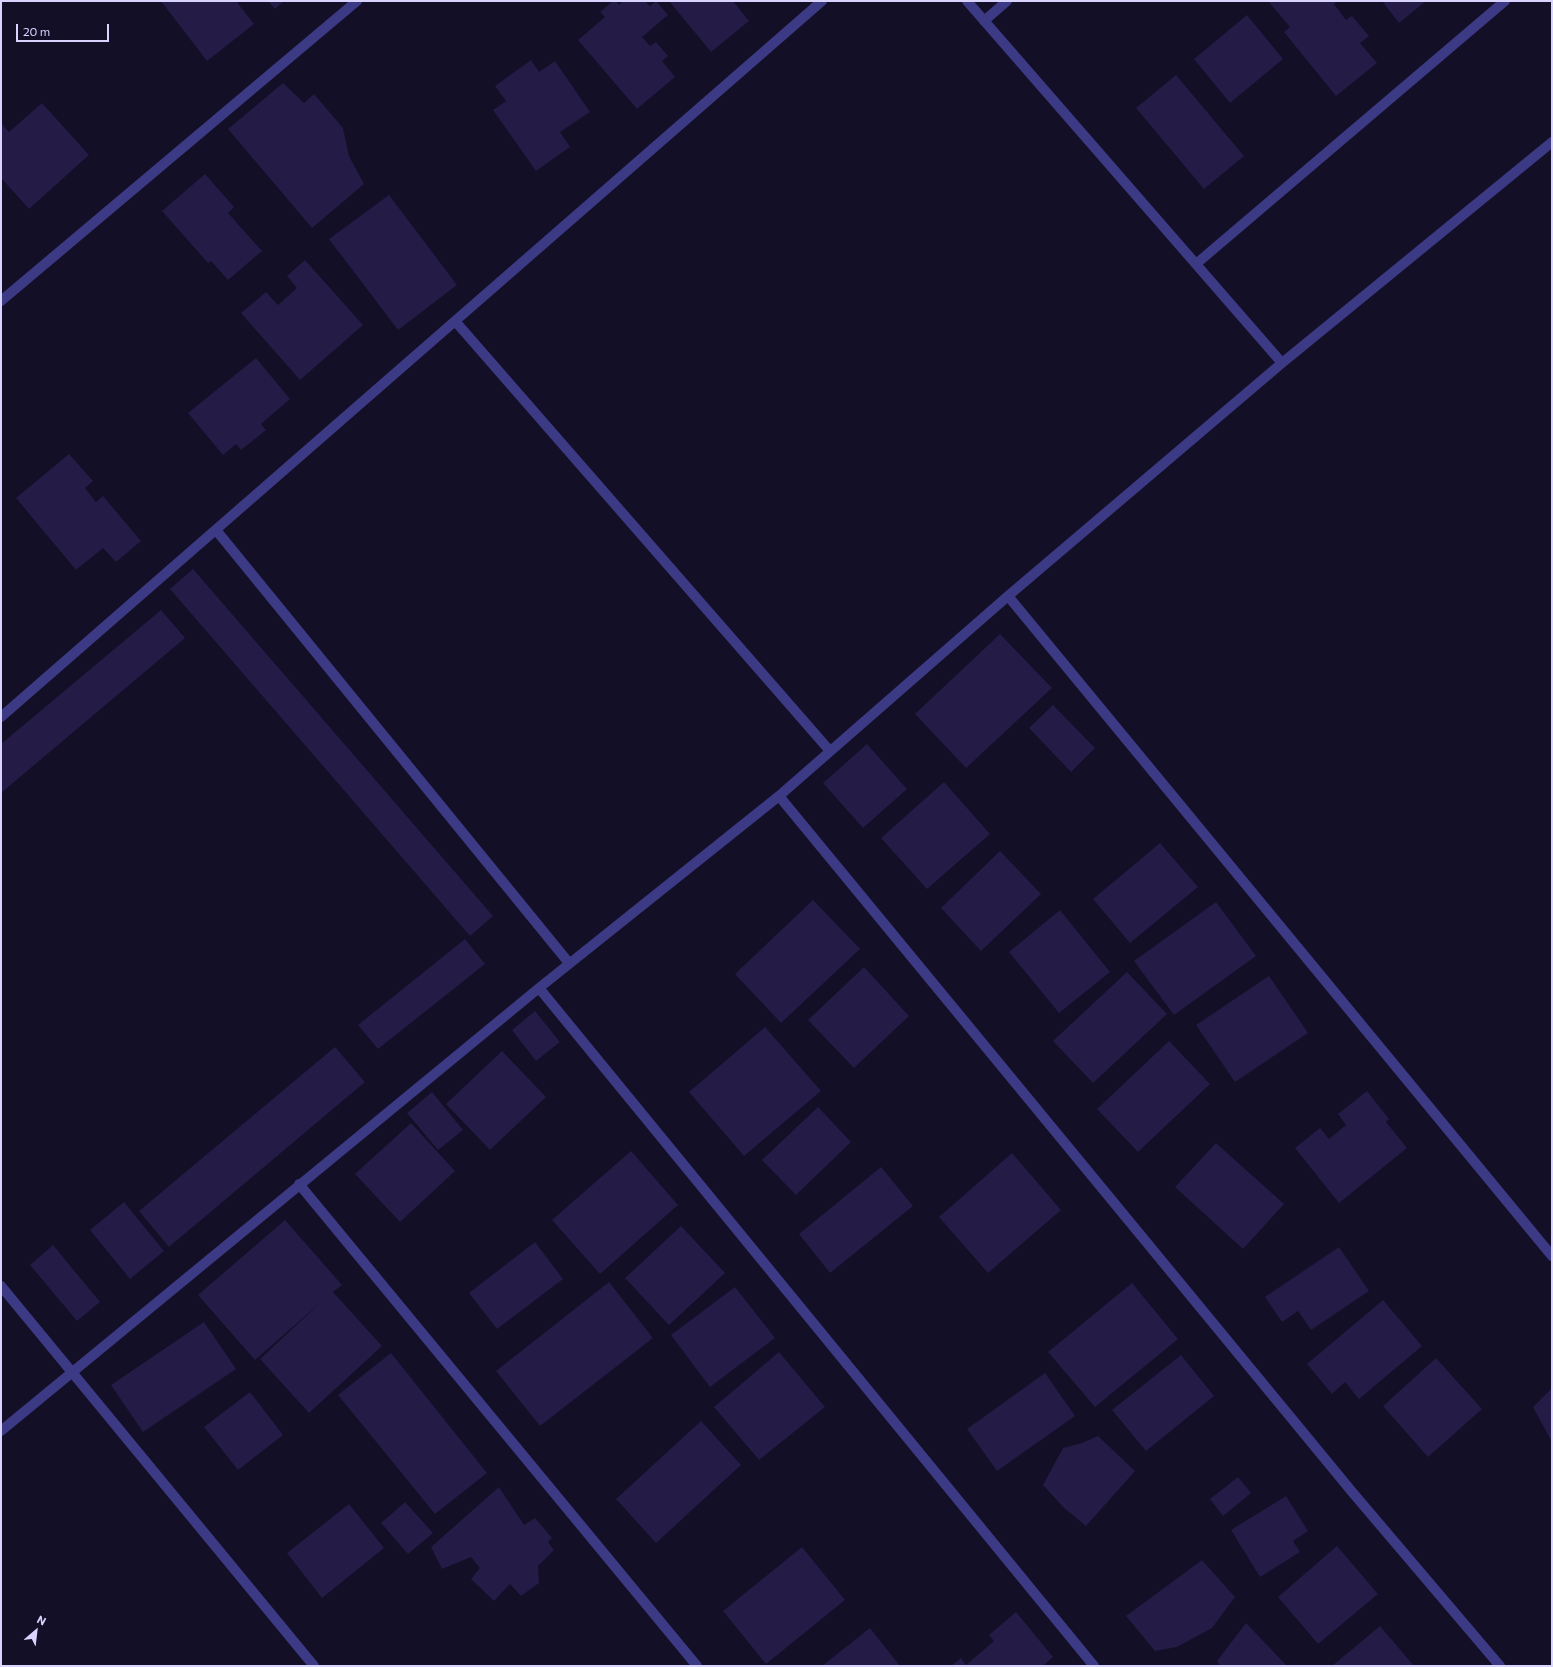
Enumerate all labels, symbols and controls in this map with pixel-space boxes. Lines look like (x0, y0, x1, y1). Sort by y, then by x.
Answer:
scale bar (18, 16, 111, 42)
text: 20 m (23, 24, 50, 38)
north arrow (16, 1611, 56, 1651)
text: N (35, 1612, 49, 1628)

